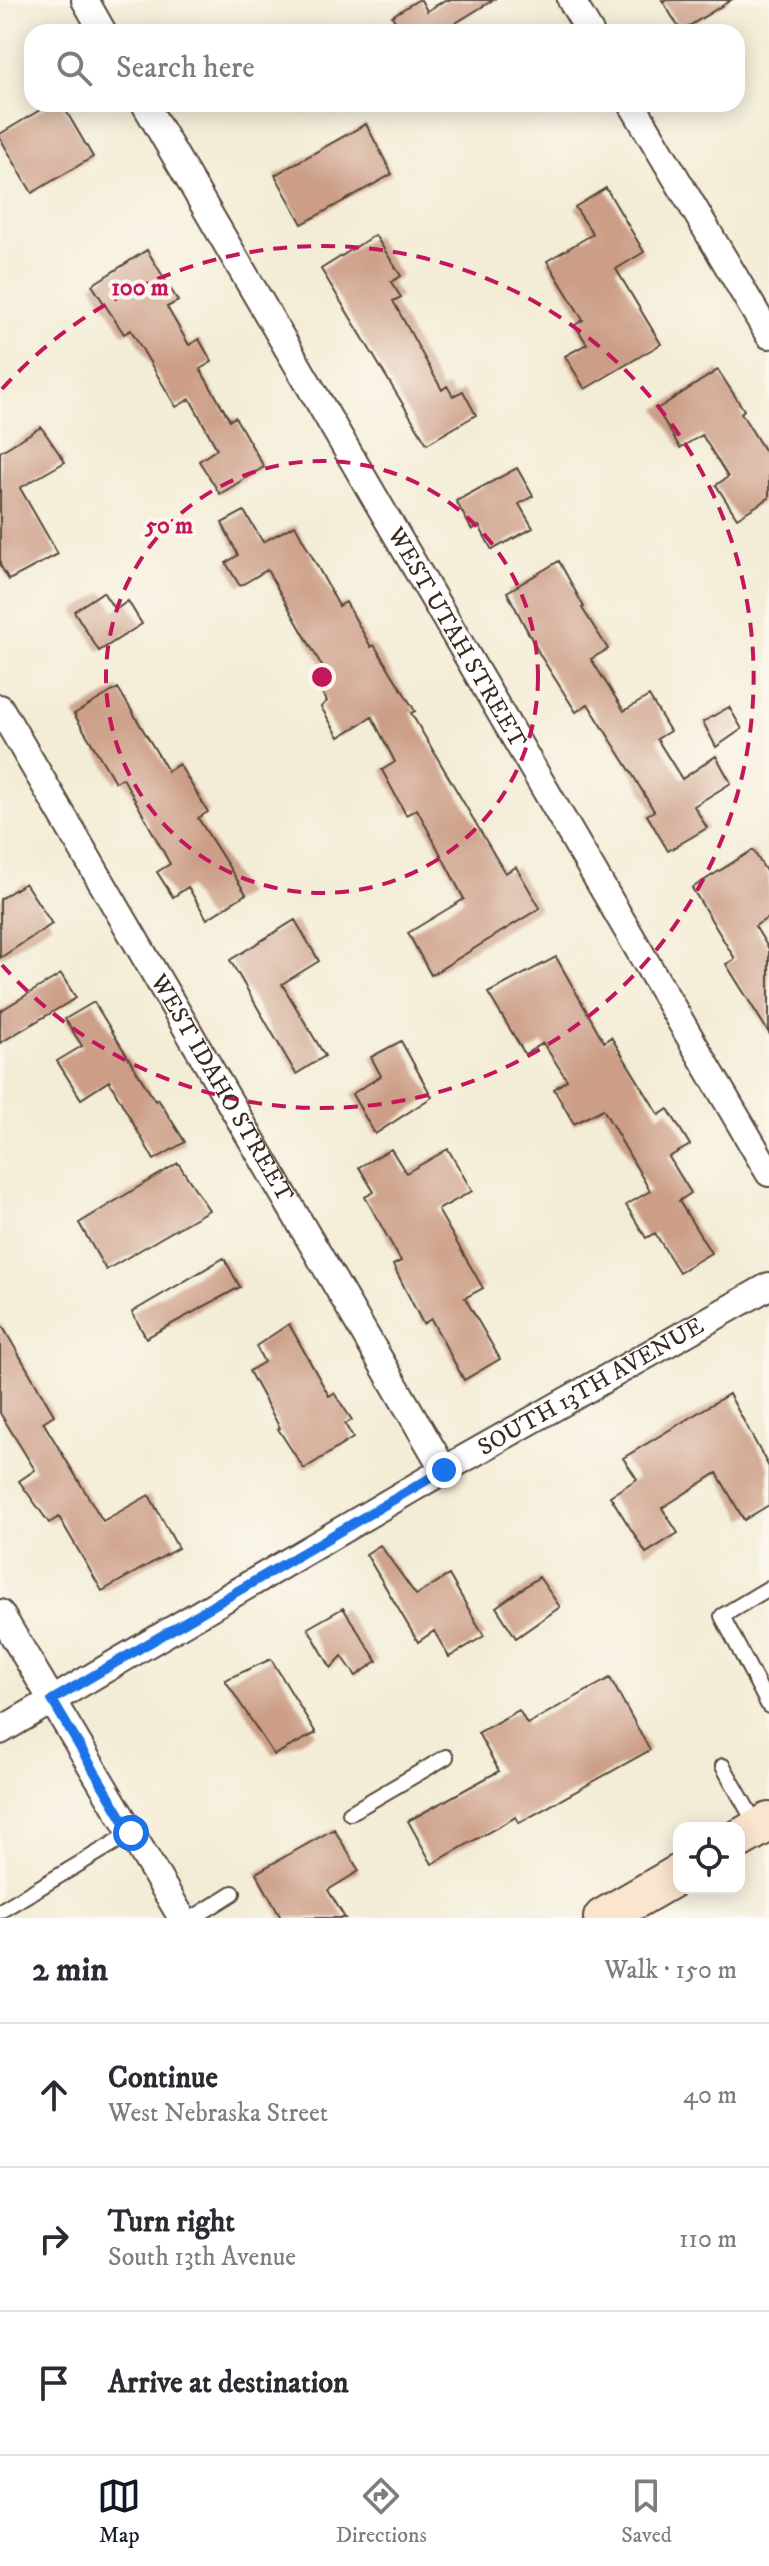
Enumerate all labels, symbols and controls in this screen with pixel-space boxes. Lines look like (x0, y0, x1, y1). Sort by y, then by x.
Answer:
search box (24, 24, 745, 112)
icon: search (52, 46, 96, 90)
text: Search here (116, 50, 255, 87)
text: 100 m (111, 273, 169, 303)
text: 50 m (144, 511, 193, 541)
street label: WEST UTAH STREET (380, 521, 533, 753)
centre of rings (308, 663, 336, 691)
street label: WEST IDAHO STREET (143, 968, 300, 1207)
street label: SOUTH 13TH AVENUE (473, 1311, 709, 1463)
route end (426, 1452, 462, 1488)
route start (113, 1815, 149, 1851)
map controls (673, 1822, 745, 1894)
button: locate (673, 1822, 745, 1894)
text: 2 min (32, 1949, 108, 1991)
text: Walk · 150 m (604, 1954, 737, 1987)
text: Continue (108, 2060, 218, 2097)
icon: ahead (32, 2073, 76, 2117)
text: 40 m (683, 2079, 737, 2112)
text: West Nebraska Street (108, 2097, 328, 2130)
text: Turn right (108, 2204, 235, 2241)
icon: right (32, 2217, 76, 2261)
text: 110 m (679, 2223, 737, 2256)
text: South 13th Avenue (108, 2241, 296, 2274)
icon: arrive (32, 2361, 76, 2405)
text: Arrive at destination (108, 2365, 349, 2402)
tab: Map (97, 2474, 141, 2549)
tab: Directions (336, 2474, 427, 2549)
tab: Saved (621, 2474, 672, 2549)

